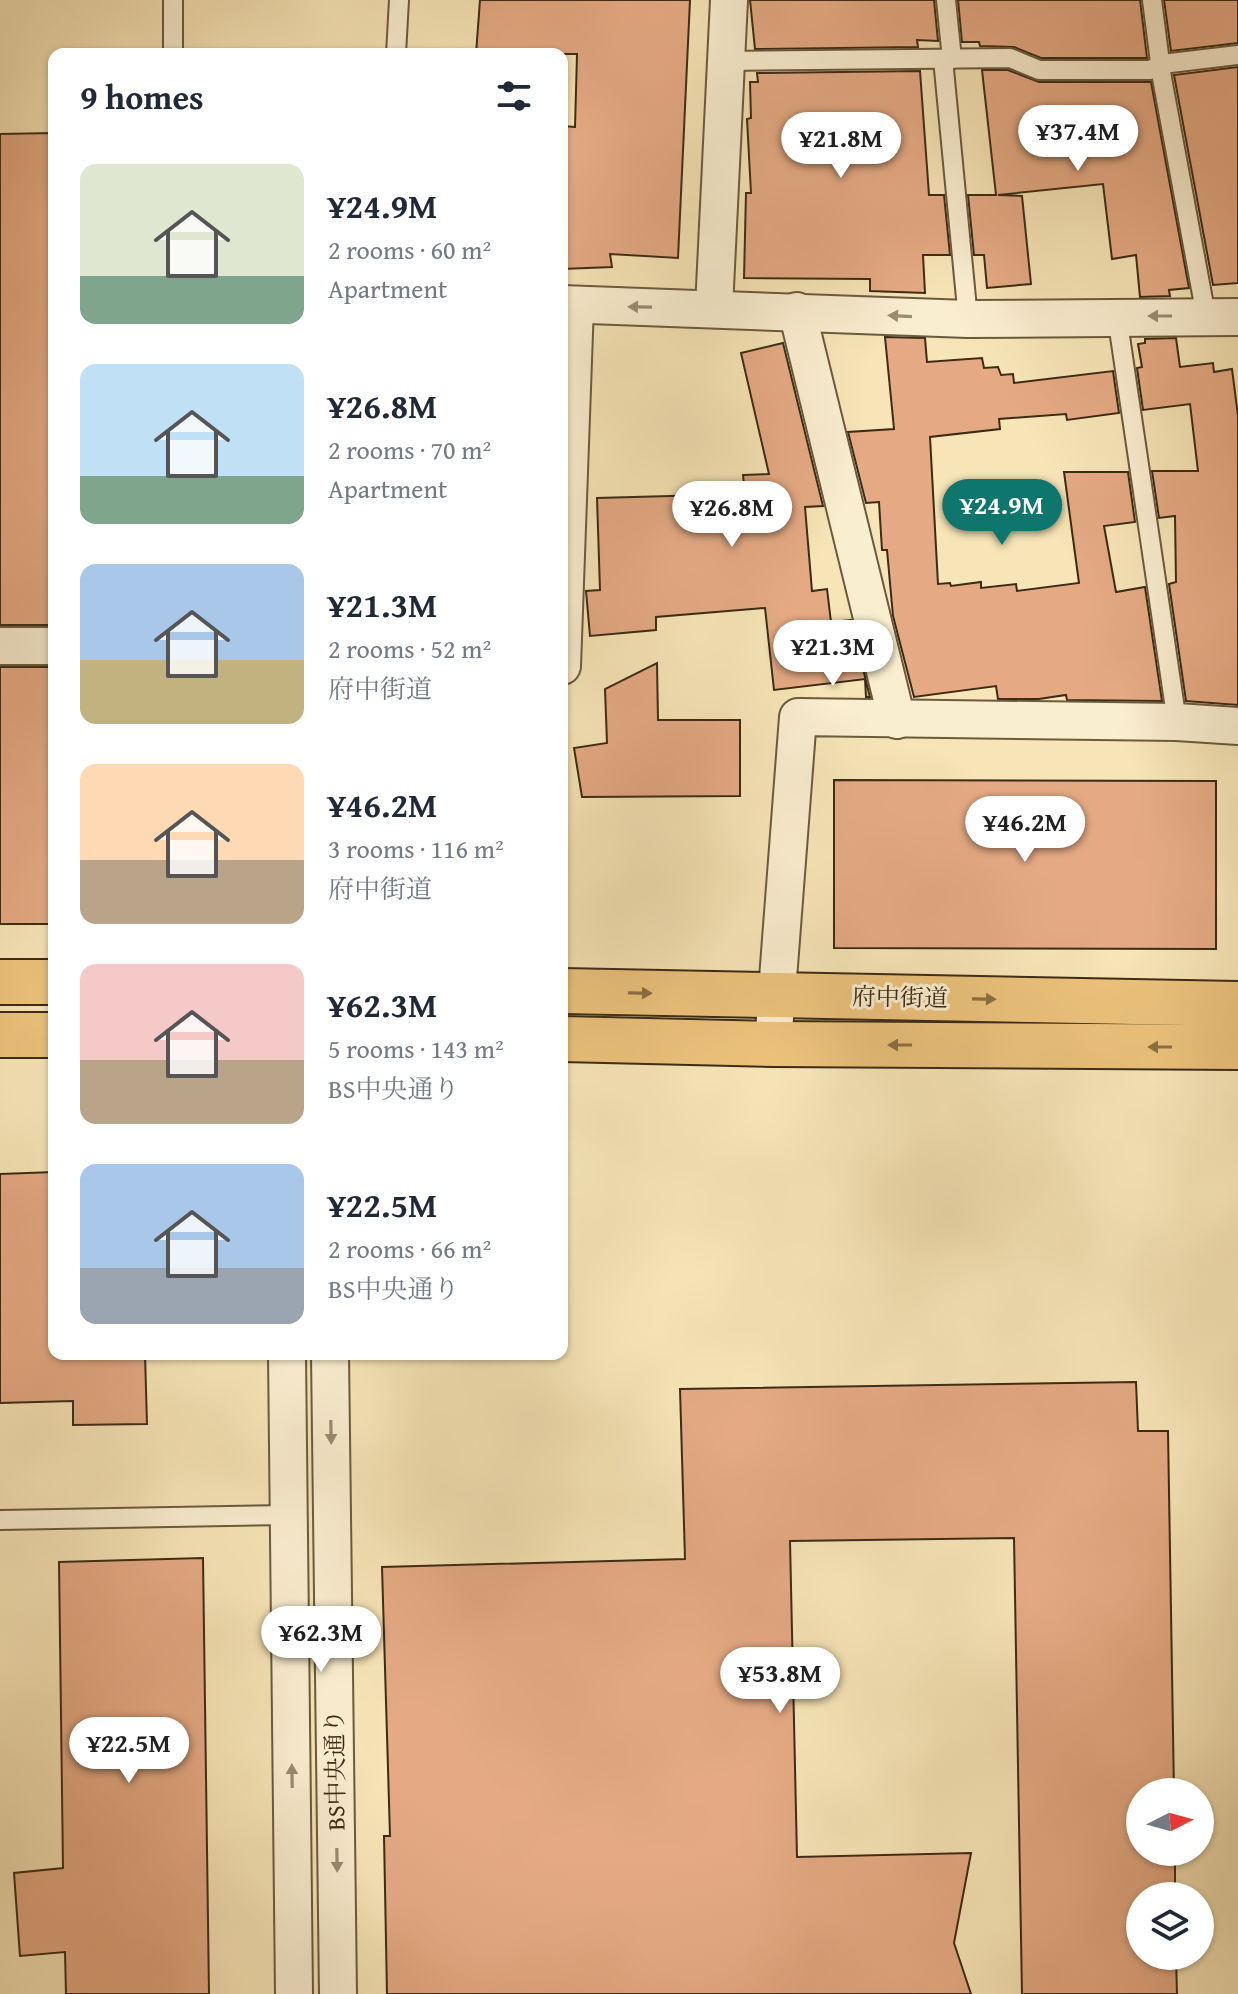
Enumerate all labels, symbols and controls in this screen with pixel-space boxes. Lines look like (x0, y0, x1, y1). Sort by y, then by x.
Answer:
text: 9 homes (80, 72, 204, 121)
icon: filters (492, 74, 536, 118)
pin: ¥37.4M (1013, 105, 1143, 173)
text: ¥37.4M (1036, 111, 1120, 150)
pin: ¥21.8M (776, 112, 906, 180)
text: ¥21.8M (799, 118, 883, 157)
text: ¥24.9M (328, 181, 437, 230)
icon: home (144, 196, 240, 292)
text: 2 rooms · 60 m² (328, 230, 491, 269)
text: Apartment (328, 269, 447, 308)
one-way arrow (627, 300, 652, 313)
one-way arrow (887, 309, 912, 322)
one-way arrow (1147, 310, 1172, 322)
text: ¥26.8M (328, 381, 437, 430)
icon: home (144, 396, 240, 492)
text: 2 rooms · 70 m² (328, 430, 491, 469)
text: Apartment (328, 469, 447, 508)
pin: ¥24.9M (937, 479, 1067, 547)
pin: ¥26.8M (667, 481, 797, 549)
text: ¥24.9M (960, 485, 1044, 524)
text: ¥26.8M (690, 487, 774, 526)
text: ¥21.3M (328, 580, 437, 629)
icon: home (144, 596, 240, 692)
pin: ¥21.3M (768, 620, 898, 688)
text: ¥21.3M (791, 626, 875, 665)
text: 2 rooms · 52 m² (328, 629, 491, 668)
text: 府中街道 (328, 669, 432, 708)
text: ¥46.2M (328, 780, 437, 829)
icon: home (144, 796, 240, 892)
pin: ¥46.2M (960, 796, 1090, 864)
text: ¥46.2M (983, 802, 1067, 841)
text: 3 rooms · 116 m² (328, 829, 504, 868)
text: 府中街道 (328, 869, 432, 908)
street label: 府中街道 (852, 979, 948, 1015)
text: ¥62.3M (328, 980, 437, 1029)
one-way arrow (628, 986, 653, 999)
one-way arrow (972, 993, 997, 1005)
icon: home (144, 996, 240, 1092)
text: 5 rooms · 143 m² (328, 1029, 504, 1068)
one-way arrow (887, 1039, 912, 1051)
one-way arrow (1147, 1041, 1172, 1053)
text: BS中央通り (328, 1069, 459, 1108)
text: ¥22.5M (328, 1180, 437, 1229)
icon: home (144, 1196, 240, 1292)
text: 2 rooms · 66 m² (328, 1229, 491, 1268)
text: BS中央通り (328, 1269, 459, 1308)
one-way arrow (325, 1420, 337, 1445)
pin: ¥62.3M (256, 1606, 386, 1674)
text: ¥62.3M (279, 1612, 363, 1651)
pin: ¥53.8M (715, 1647, 845, 1715)
text: ¥53.8M (738, 1653, 822, 1692)
street label: BS中央通り (316, 1709, 354, 1831)
pin: ¥22.5M (64, 1717, 194, 1785)
text: ¥22.5M (87, 1723, 171, 1762)
one-way arrow (286, 1763, 298, 1788)
north arrow (1126, 1778, 1214, 1866)
map controls (1126, 1778, 1214, 1970)
one-way arrow (330, 1848, 343, 1873)
button: layers (1126, 1882, 1214, 1970)

